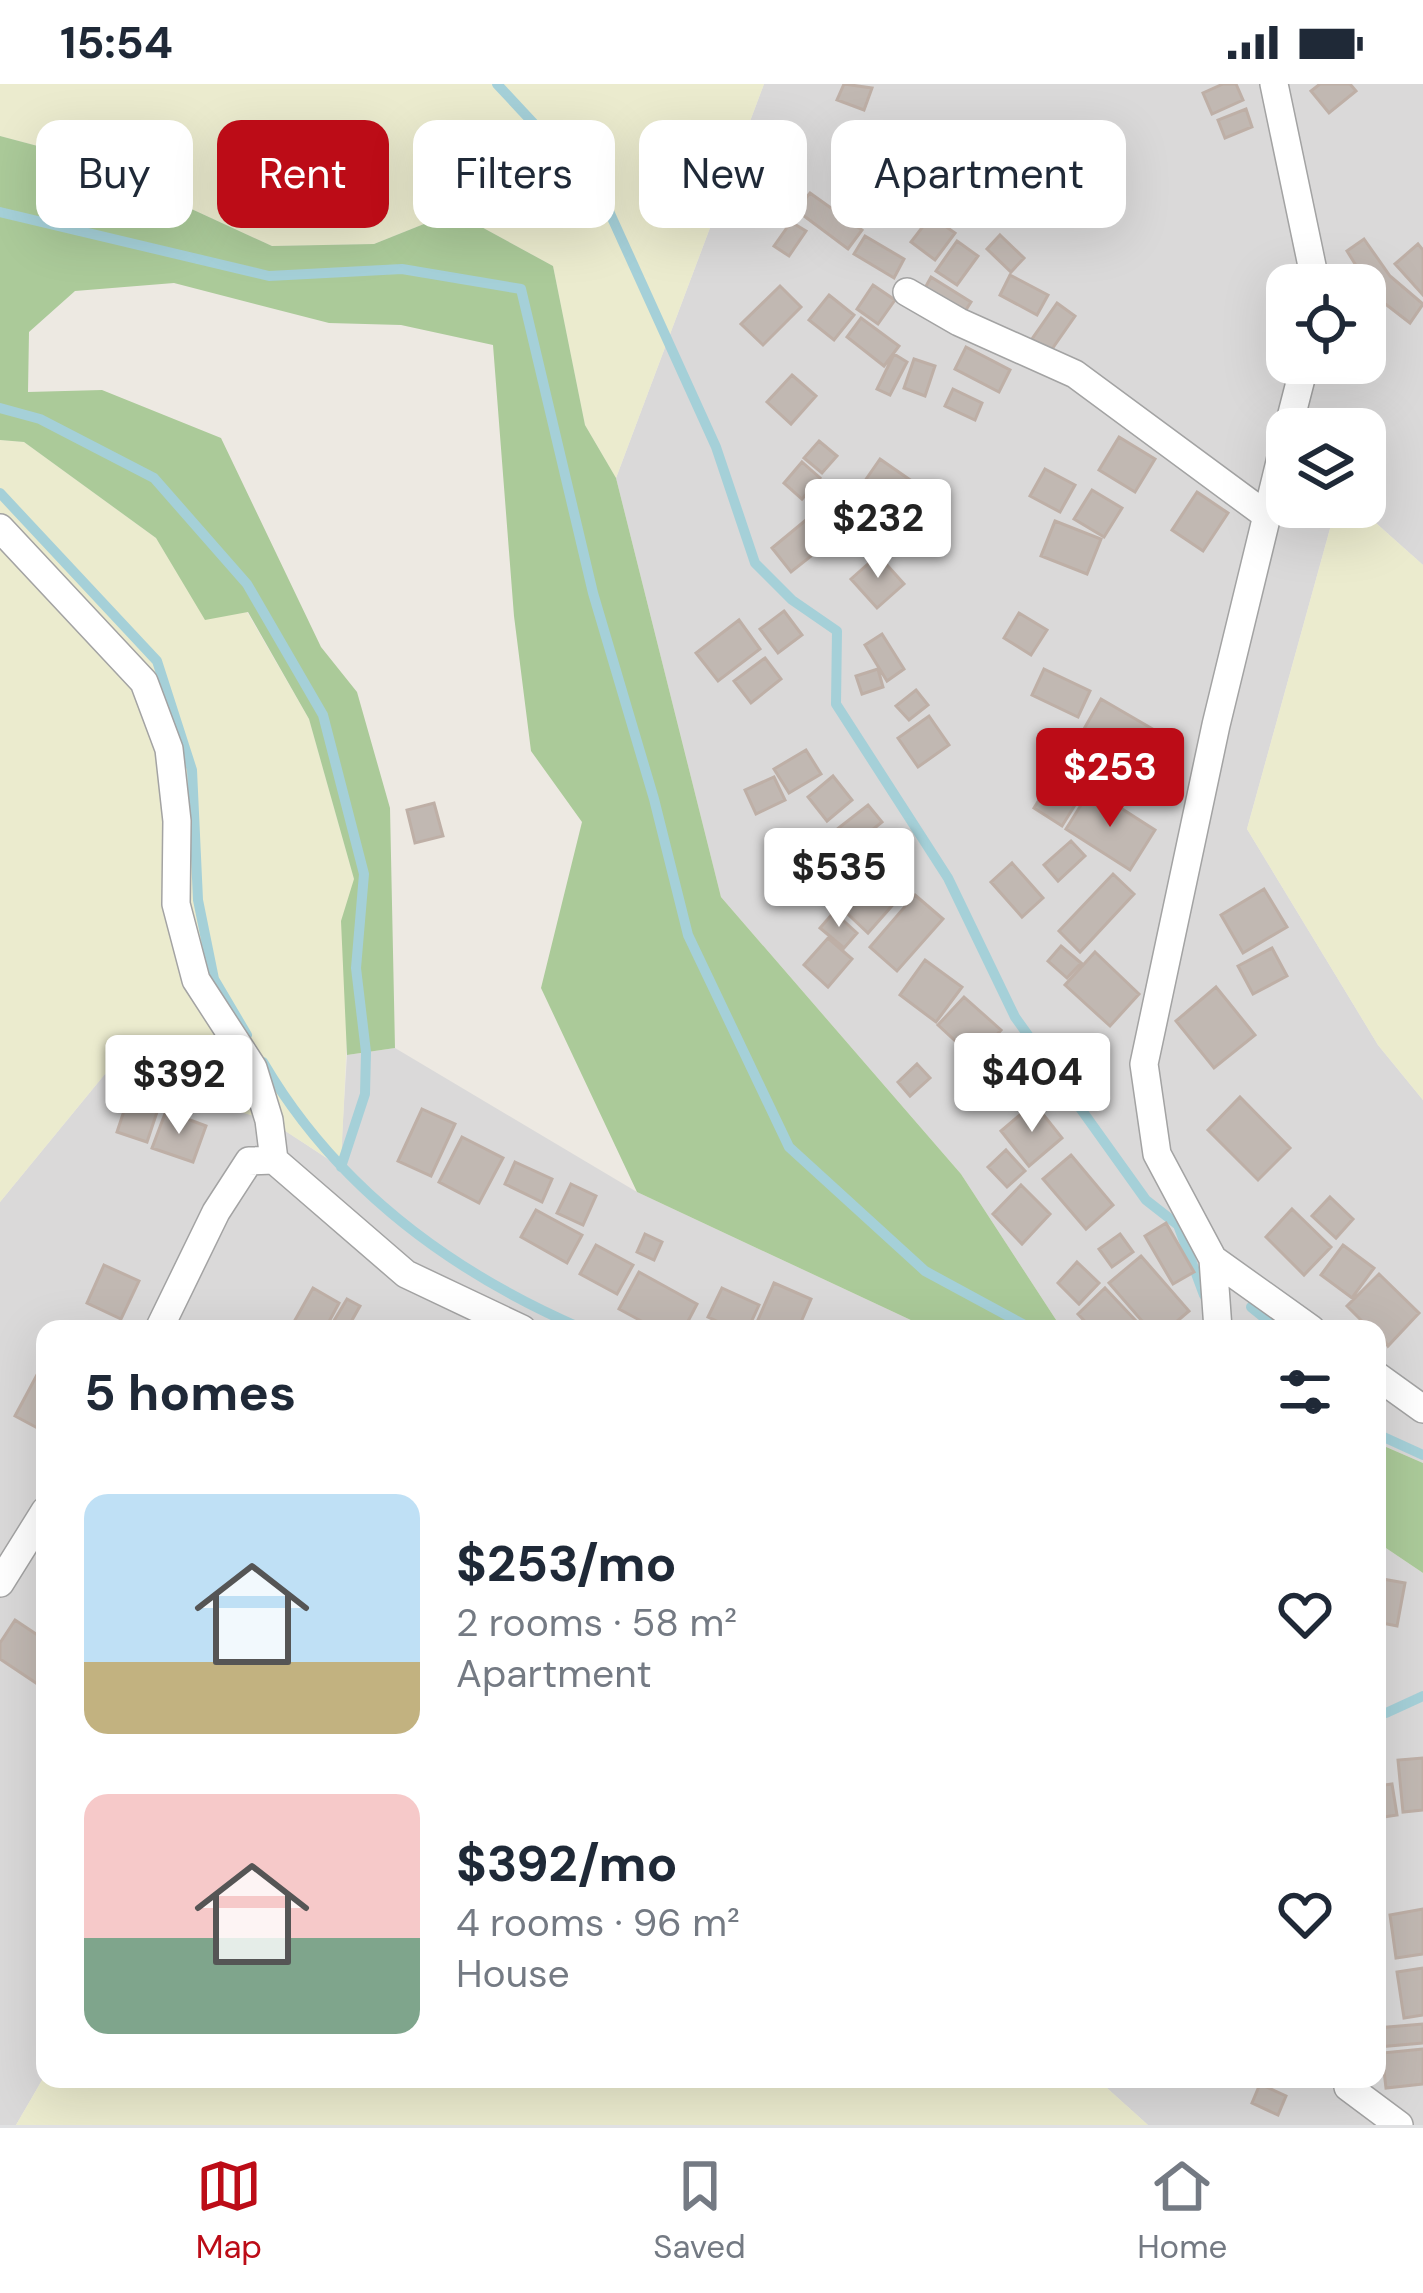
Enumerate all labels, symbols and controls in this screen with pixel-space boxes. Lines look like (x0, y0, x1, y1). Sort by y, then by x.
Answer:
text: 15:54 (60, 13, 173, 72)
chip: Buy (36, 120, 193, 228)
chip: Rent (217, 120, 389, 228)
chip: Filters (413, 120, 615, 228)
chip: New (639, 120, 807, 228)
chip: Apartment (831, 120, 1126, 228)
map controls (1266, 264, 1386, 528)
button: locate (1266, 264, 1386, 384)
button: layers (1266, 408, 1386, 528)
pin: $232 (807, 479, 949, 581)
text: $232 (832, 492, 924, 543)
pin: $253 (1039, 728, 1181, 830)
text: $253 (1063, 741, 1157, 792)
pin: $535 (768, 828, 910, 930)
text: $535 (791, 841, 887, 892)
pin: $404 (961, 1033, 1103, 1135)
pin: $392 (108, 1035, 250, 1137)
text: $404 (981, 1046, 1083, 1097)
text: $392 (132, 1048, 226, 1099)
text: 5 homes (84, 1359, 296, 1426)
icon: filters (1272, 1359, 1338, 1425)
text: $253/mo (456, 1530, 677, 1597)
icon: home (180, 1542, 324, 1686)
icon: heart (1272, 1581, 1338, 1647)
text: 2 rooms · 58 m² (456, 1597, 737, 1648)
text: Apartment (456, 1648, 652, 1699)
text: $392/mo (456, 1830, 678, 1897)
icon: home (180, 1842, 324, 1986)
icon: heart (1272, 1881, 1338, 1947)
text: 4 rooms · 96 m² (456, 1897, 740, 1948)
text: House (456, 1948, 570, 1999)
tab: Map (196, 2153, 262, 2268)
tab: Saved (653, 2153, 746, 2268)
tab: Home (1137, 2153, 1227, 2268)

